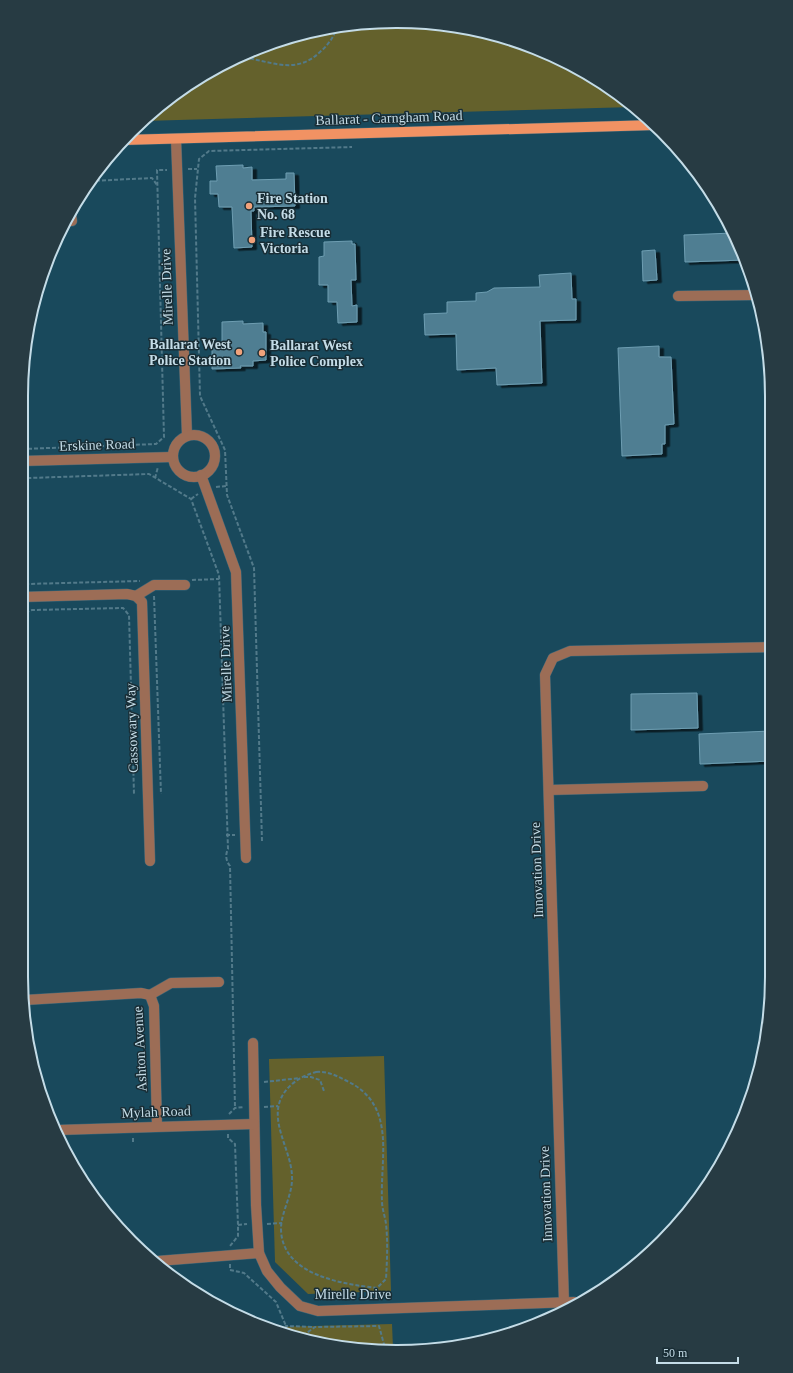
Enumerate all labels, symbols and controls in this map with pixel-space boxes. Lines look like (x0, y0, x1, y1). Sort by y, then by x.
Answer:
street label: Ballarat - Carngham Road (315, 108, 463, 128)
place label: Fire Station No. 68 (257, 191, 328, 222)
marker: Fire Station No. 68 (244, 201, 254, 211)
place label: Fire Rescue Victoria (260, 225, 330, 256)
marker: Fire Rescue Victoria (247, 235, 257, 245)
street label: Mirelle Drive (158, 248, 176, 326)
place label: Ballarat West Police Station (149, 337, 231, 368)
place label: Ballarat West Police Complex (270, 338, 363, 369)
marker: Ballarat West Police Station (234, 347, 244, 357)
marker: Ballarat West Police Complex (257, 348, 267, 358)
street label: Erskine Road (59, 436, 135, 454)
street label: Mirelle Drive (217, 625, 235, 703)
street label: Cassowary Way (123, 683, 141, 773)
street label: Innovation Drive (528, 822, 546, 918)
street label: Ashton Avenue (130, 1006, 150, 1092)
street label: Mylah Road (121, 1103, 191, 1121)
street label: Innovation Drive (537, 1146, 555, 1242)
street label: Mirelle Drive (315, 1287, 391, 1302)
scale bar (657, 1339, 738, 1365)
text: 50 m (663, 1346, 688, 1360)

